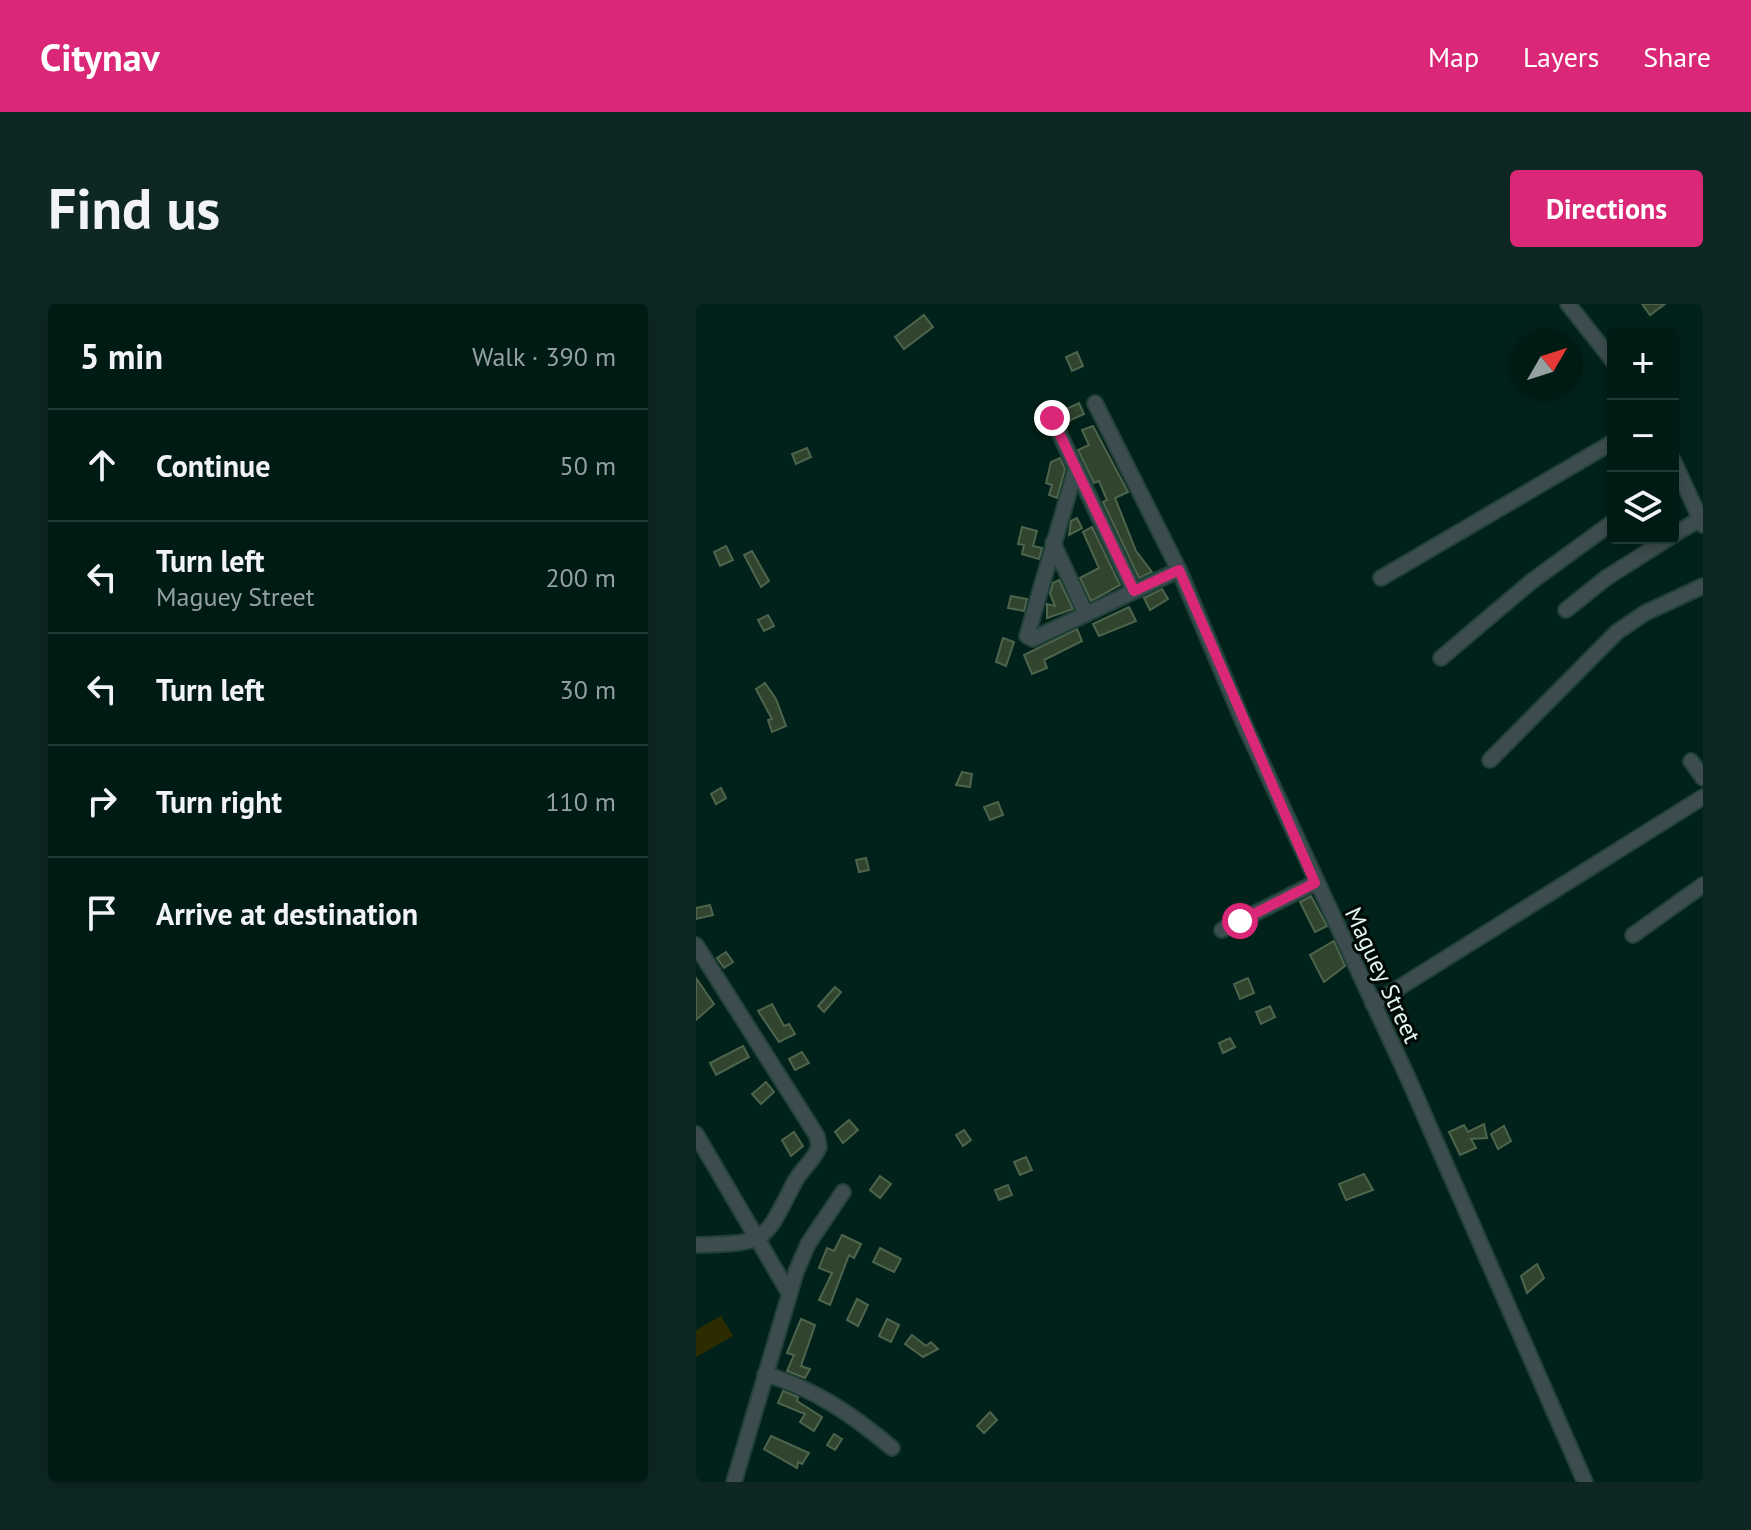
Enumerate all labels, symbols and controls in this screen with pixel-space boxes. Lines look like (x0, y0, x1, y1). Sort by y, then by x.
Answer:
text: Citynav (40, 32, 160, 81)
text: Map (1428, 38, 1479, 75)
text: Layers (1523, 38, 1599, 75)
text: Share (1643, 38, 1711, 75)
button: Directions (1510, 170, 1703, 247)
text: Find us (48, 172, 220, 244)
north arrow (1511, 328, 1583, 400)
map controls (1607, 328, 1679, 544)
button: + (1607, 328, 1679, 400)
text: 5 min (80, 334, 163, 378)
text: Walk · 390 m (472, 340, 616, 373)
route end (1034, 400, 1070, 436)
button: − (1607, 400, 1679, 472)
icon: ahead (80, 443, 124, 487)
text: Continue (156, 446, 270, 485)
text: 50 m (560, 449, 616, 482)
button: layers (1607, 472, 1679, 544)
text: Turn left (156, 541, 264, 580)
icon: left (80, 555, 124, 599)
text: 200 m (545, 561, 616, 594)
text: Maguey Street (156, 580, 315, 613)
icon: left (80, 667, 124, 711)
text: Turn left (156, 670, 264, 709)
text: 30 m (560, 673, 616, 706)
icon: right (80, 779, 124, 823)
text: Turn right (156, 782, 282, 821)
text: 110 m (545, 785, 616, 818)
icon: arrive (80, 891, 124, 935)
text: Arrive at destination (156, 894, 418, 933)
street label: Maguey Street (1338, 902, 1428, 1048)
route start (1222, 903, 1258, 939)

